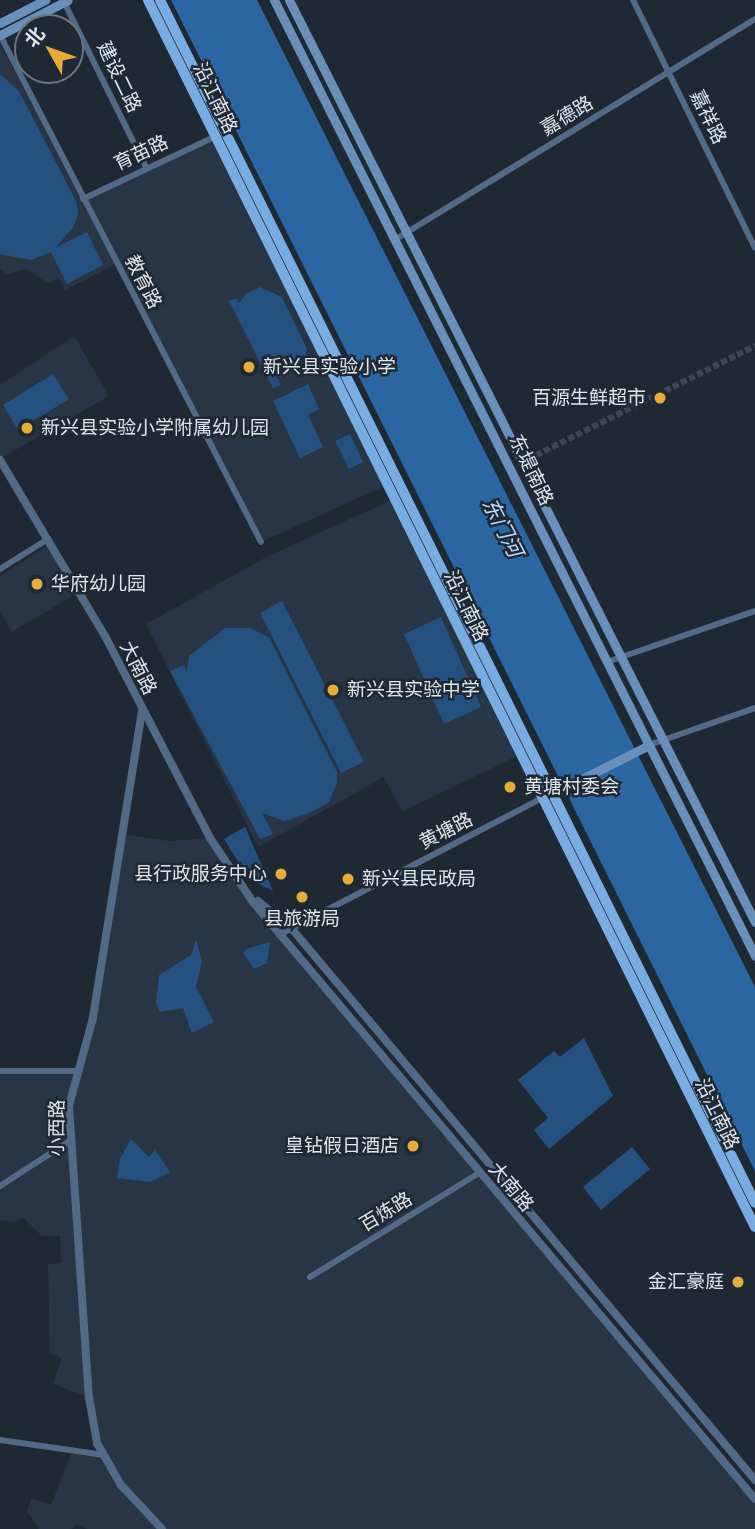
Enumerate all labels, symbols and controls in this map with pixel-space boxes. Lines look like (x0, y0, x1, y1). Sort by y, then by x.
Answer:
north arrow (14, 14, 84, 84)
text: 北 (18, 21, 51, 52)
street label: 建设二路 (92, 38, 146, 116)
street label: 沿江南路 (188, 59, 242, 137)
street label: 嘉祥路 (685, 86, 731, 148)
street label: 嘉德路 (537, 92, 597, 140)
street label: 育苗路 (110, 131, 172, 175)
street label: 教育路 (120, 251, 166, 313)
place label: 新兴县实验小学 (263, 356, 396, 378)
marker: 新兴县实验小学 (241, 359, 257, 375)
place label: 百源生鲜超市 (532, 387, 646, 409)
marker: 百源生鲜超市 (652, 390, 668, 406)
place label: 新兴县实验小学附属幼儿园 (41, 417, 269, 439)
marker: 新兴县实验小学附属幼儿园 (19, 420, 35, 436)
street label: 东堤南路 (504, 431, 558, 509)
water label: 东门河 (477, 493, 529, 561)
street label: 沿江南路 (439, 567, 493, 645)
place label: 华府幼儿园 (51, 573, 146, 595)
marker: 华府幼儿园 (29, 576, 45, 592)
street label: 大南路 (115, 637, 161, 699)
place label: 新兴县实验中学 (347, 679, 480, 701)
marker: 新兴县实验中学 (325, 682, 341, 698)
place label: 黄塘村委会 (524, 776, 619, 798)
marker: 黄塘村委会 (502, 779, 518, 795)
street label: 黄塘路 (415, 808, 477, 854)
place label: 县行政服务中心 (134, 863, 267, 885)
marker: 县行政服务中心 (273, 866, 289, 882)
place label: 新兴县民政局 (362, 868, 476, 890)
marker: 新兴县民政局 (340, 871, 356, 887)
marker: 县旅游局 (294, 889, 310, 905)
place label: 县旅游局 (264, 908, 340, 930)
street label: 沿江南路 (690, 1075, 744, 1153)
street label: 小西路 (45, 1099, 69, 1157)
place label: 皇钻假日酒店 (285, 1135, 399, 1157)
marker: 皇钻假日酒店 (405, 1138, 421, 1154)
street label: 大南路 (484, 1158, 538, 1216)
street label: 百炼路 (356, 1188, 416, 1236)
place label: 金汇豪庭 (648, 1271, 724, 1293)
marker: 金汇豪庭 (730, 1274, 746, 1290)

